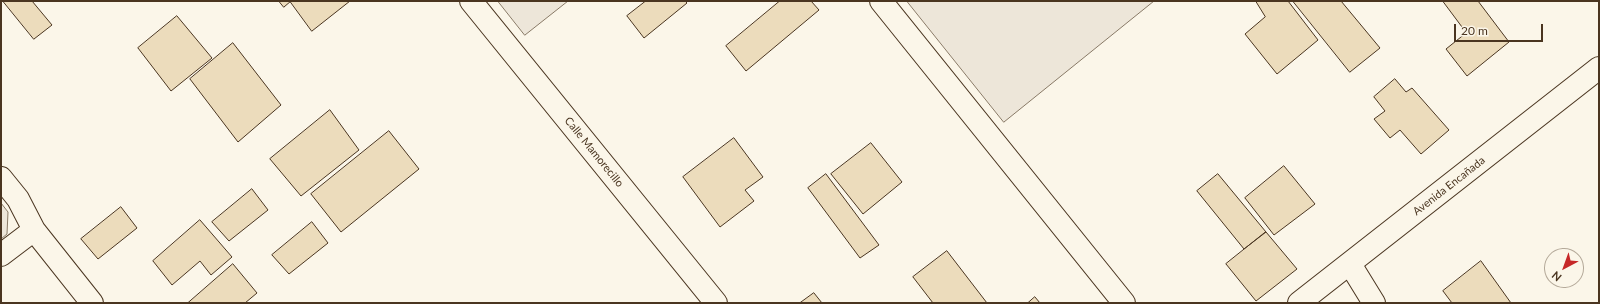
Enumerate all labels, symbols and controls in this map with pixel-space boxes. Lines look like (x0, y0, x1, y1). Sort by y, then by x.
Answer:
scale bar (1456, 16, 1545, 42)
text: 20 m (1461, 23, 1488, 38)
street label: Calle Mamorecillo (562, 114, 626, 190)
street label: Avenida Encañada (1410, 154, 1488, 218)
north arrow (1544, 248, 1584, 288)
text: N (1549, 269, 1564, 284)

